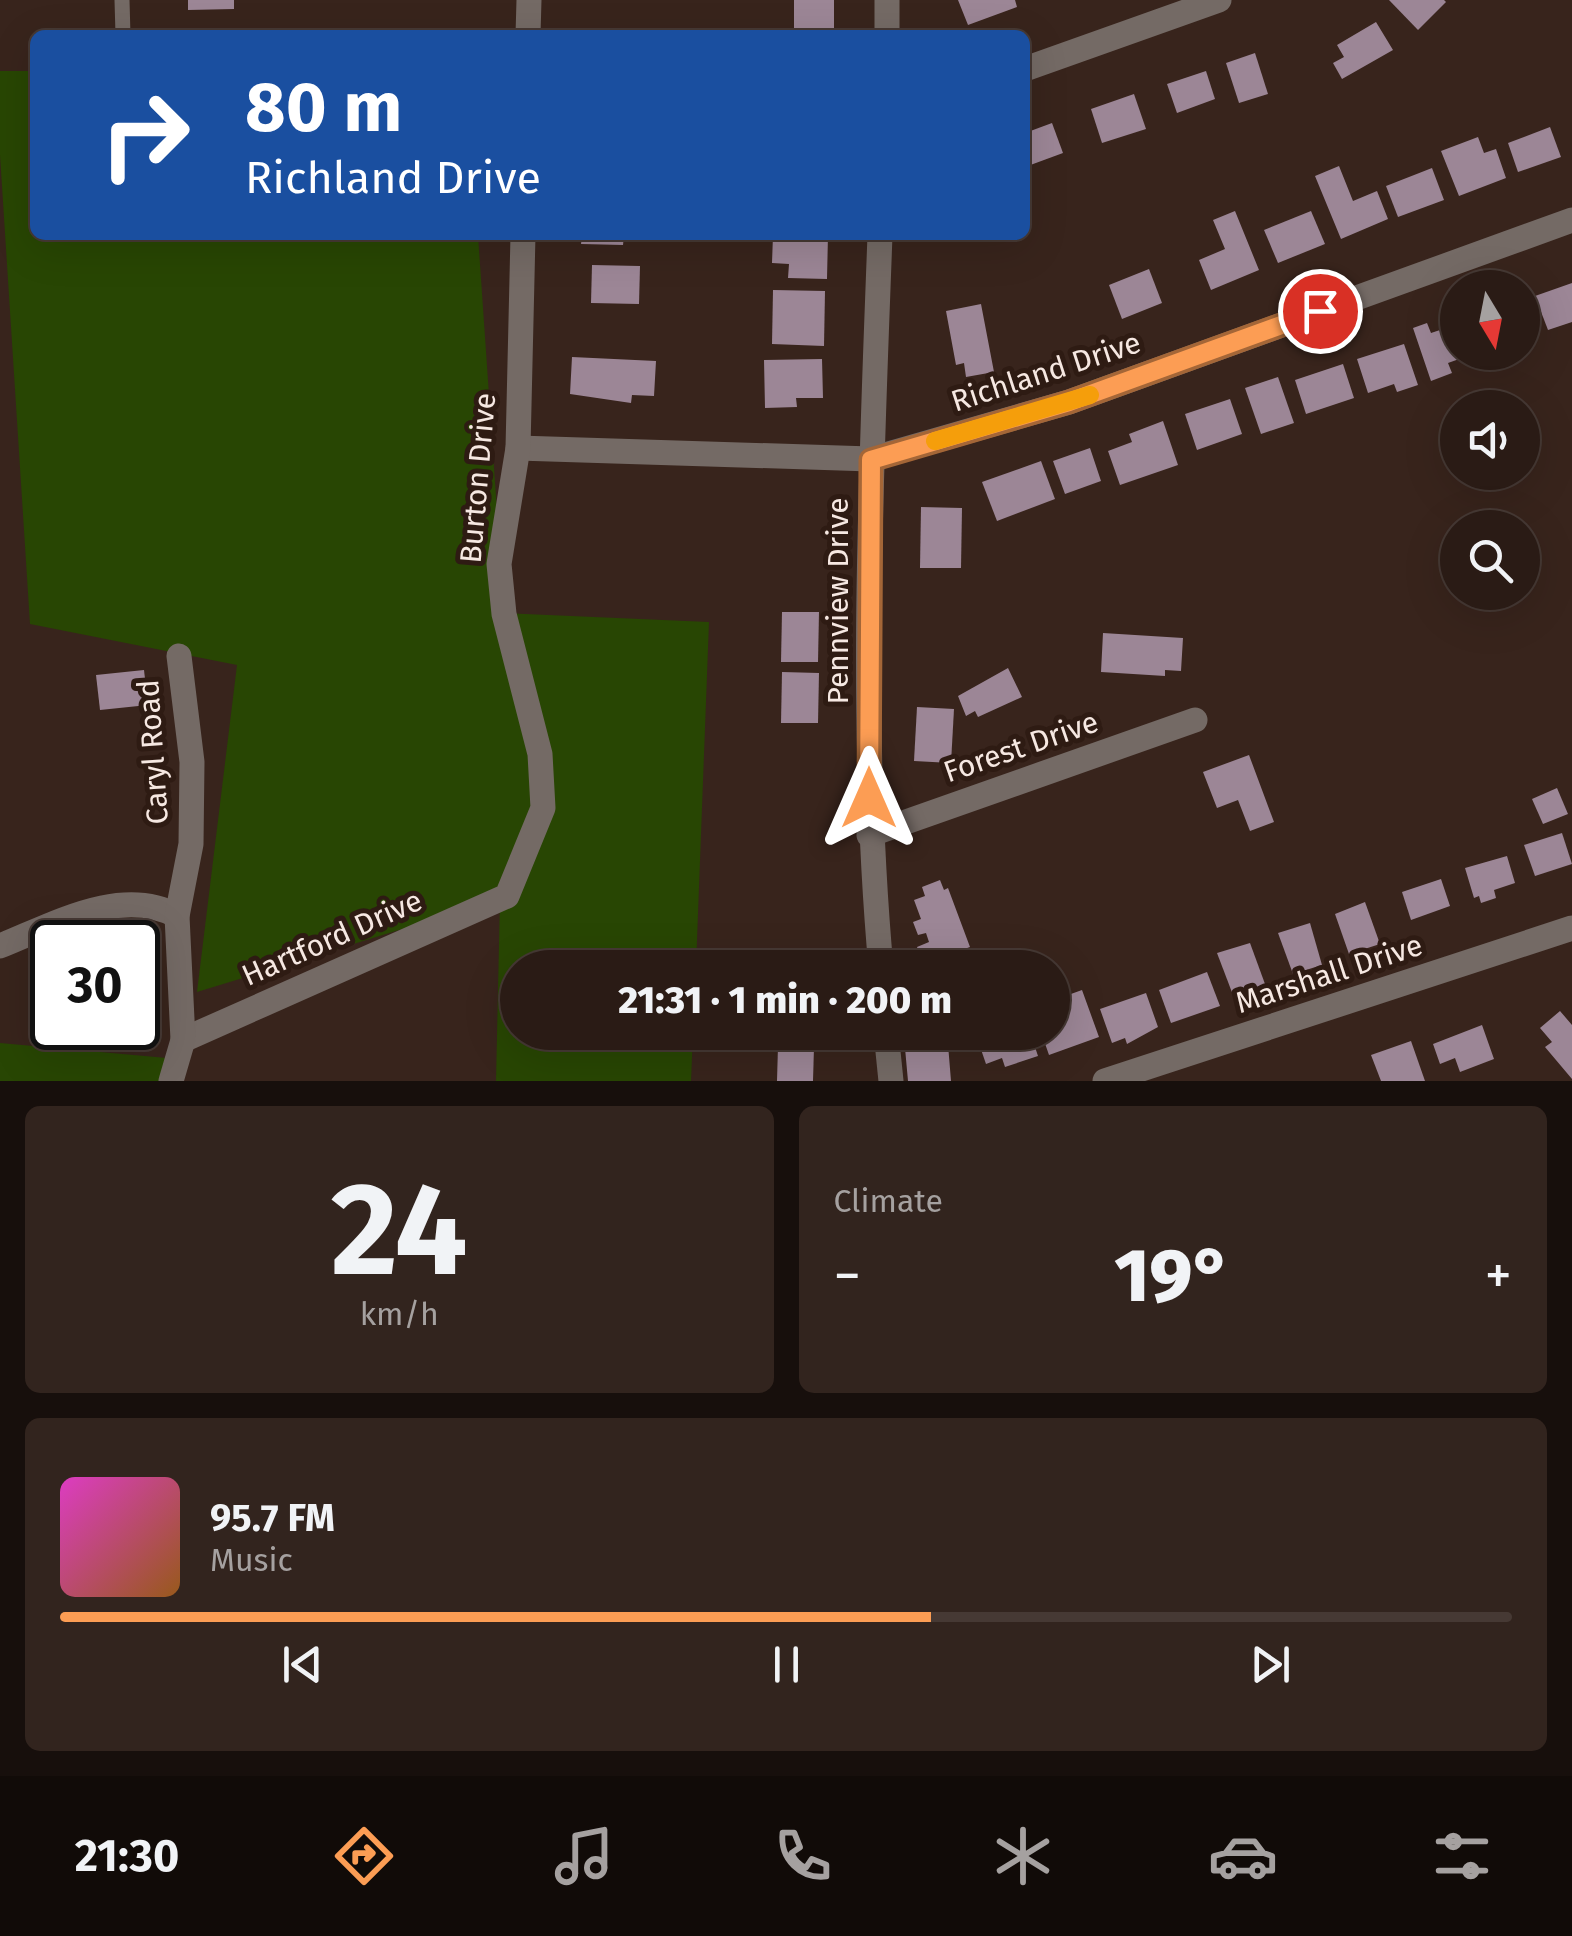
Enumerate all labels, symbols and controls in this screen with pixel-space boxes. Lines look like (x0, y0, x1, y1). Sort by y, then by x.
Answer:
text: 80 m (245, 66, 402, 150)
icon: right (80, 70, 210, 200)
text: Richland Drive (245, 151, 541, 205)
pin (1278, 269, 1363, 354)
north arrow (1440, 270, 1540, 370)
map controls (1440, 270, 1540, 610)
icon: arrive (1293, 284, 1348, 339)
street label: Richland Drive (947, 324, 1145, 420)
button: sound (1440, 390, 1540, 490)
street label: Burton Drive (453, 391, 503, 565)
street label: Pennview Drive (820, 497, 856, 705)
button: search (1440, 510, 1540, 610)
street label: Caryl Road (130, 678, 176, 826)
street label: Forest Drive (939, 704, 1103, 790)
position arrow (817, 746, 921, 850)
street label: Hartford Drive (236, 882, 428, 994)
speed limit sign: 30 (30, 920, 160, 1050)
street label: Marshall Drive (1231, 927, 1427, 1021)
text: 21:31 · 1 min · 200 m (618, 977, 952, 1023)
text: 24 (331, 1152, 468, 1308)
text: Climate (834, 1182, 943, 1220)
text: 19° (1114, 1231, 1231, 1321)
text: − (834, 1243, 861, 1309)
text: + (1485, 1243, 1512, 1309)
text: km/h (360, 1295, 439, 1333)
text: 95.7 FM (210, 1495, 335, 1541)
text: Music (210, 1541, 293, 1579)
icon: previous (275, 1637, 330, 1692)
icon: pause (759, 1637, 814, 1692)
icon: next (1243, 1637, 1298, 1692)
icon: directions (329, 1821, 399, 1891)
icon: music (549, 1821, 619, 1891)
icon: phone (768, 1821, 838, 1891)
icon: climate (988, 1821, 1058, 1891)
icon: car (1208, 1821, 1278, 1891)
icon: filters (1427, 1821, 1497, 1891)
text: 21:30 (75, 1829, 179, 1883)

